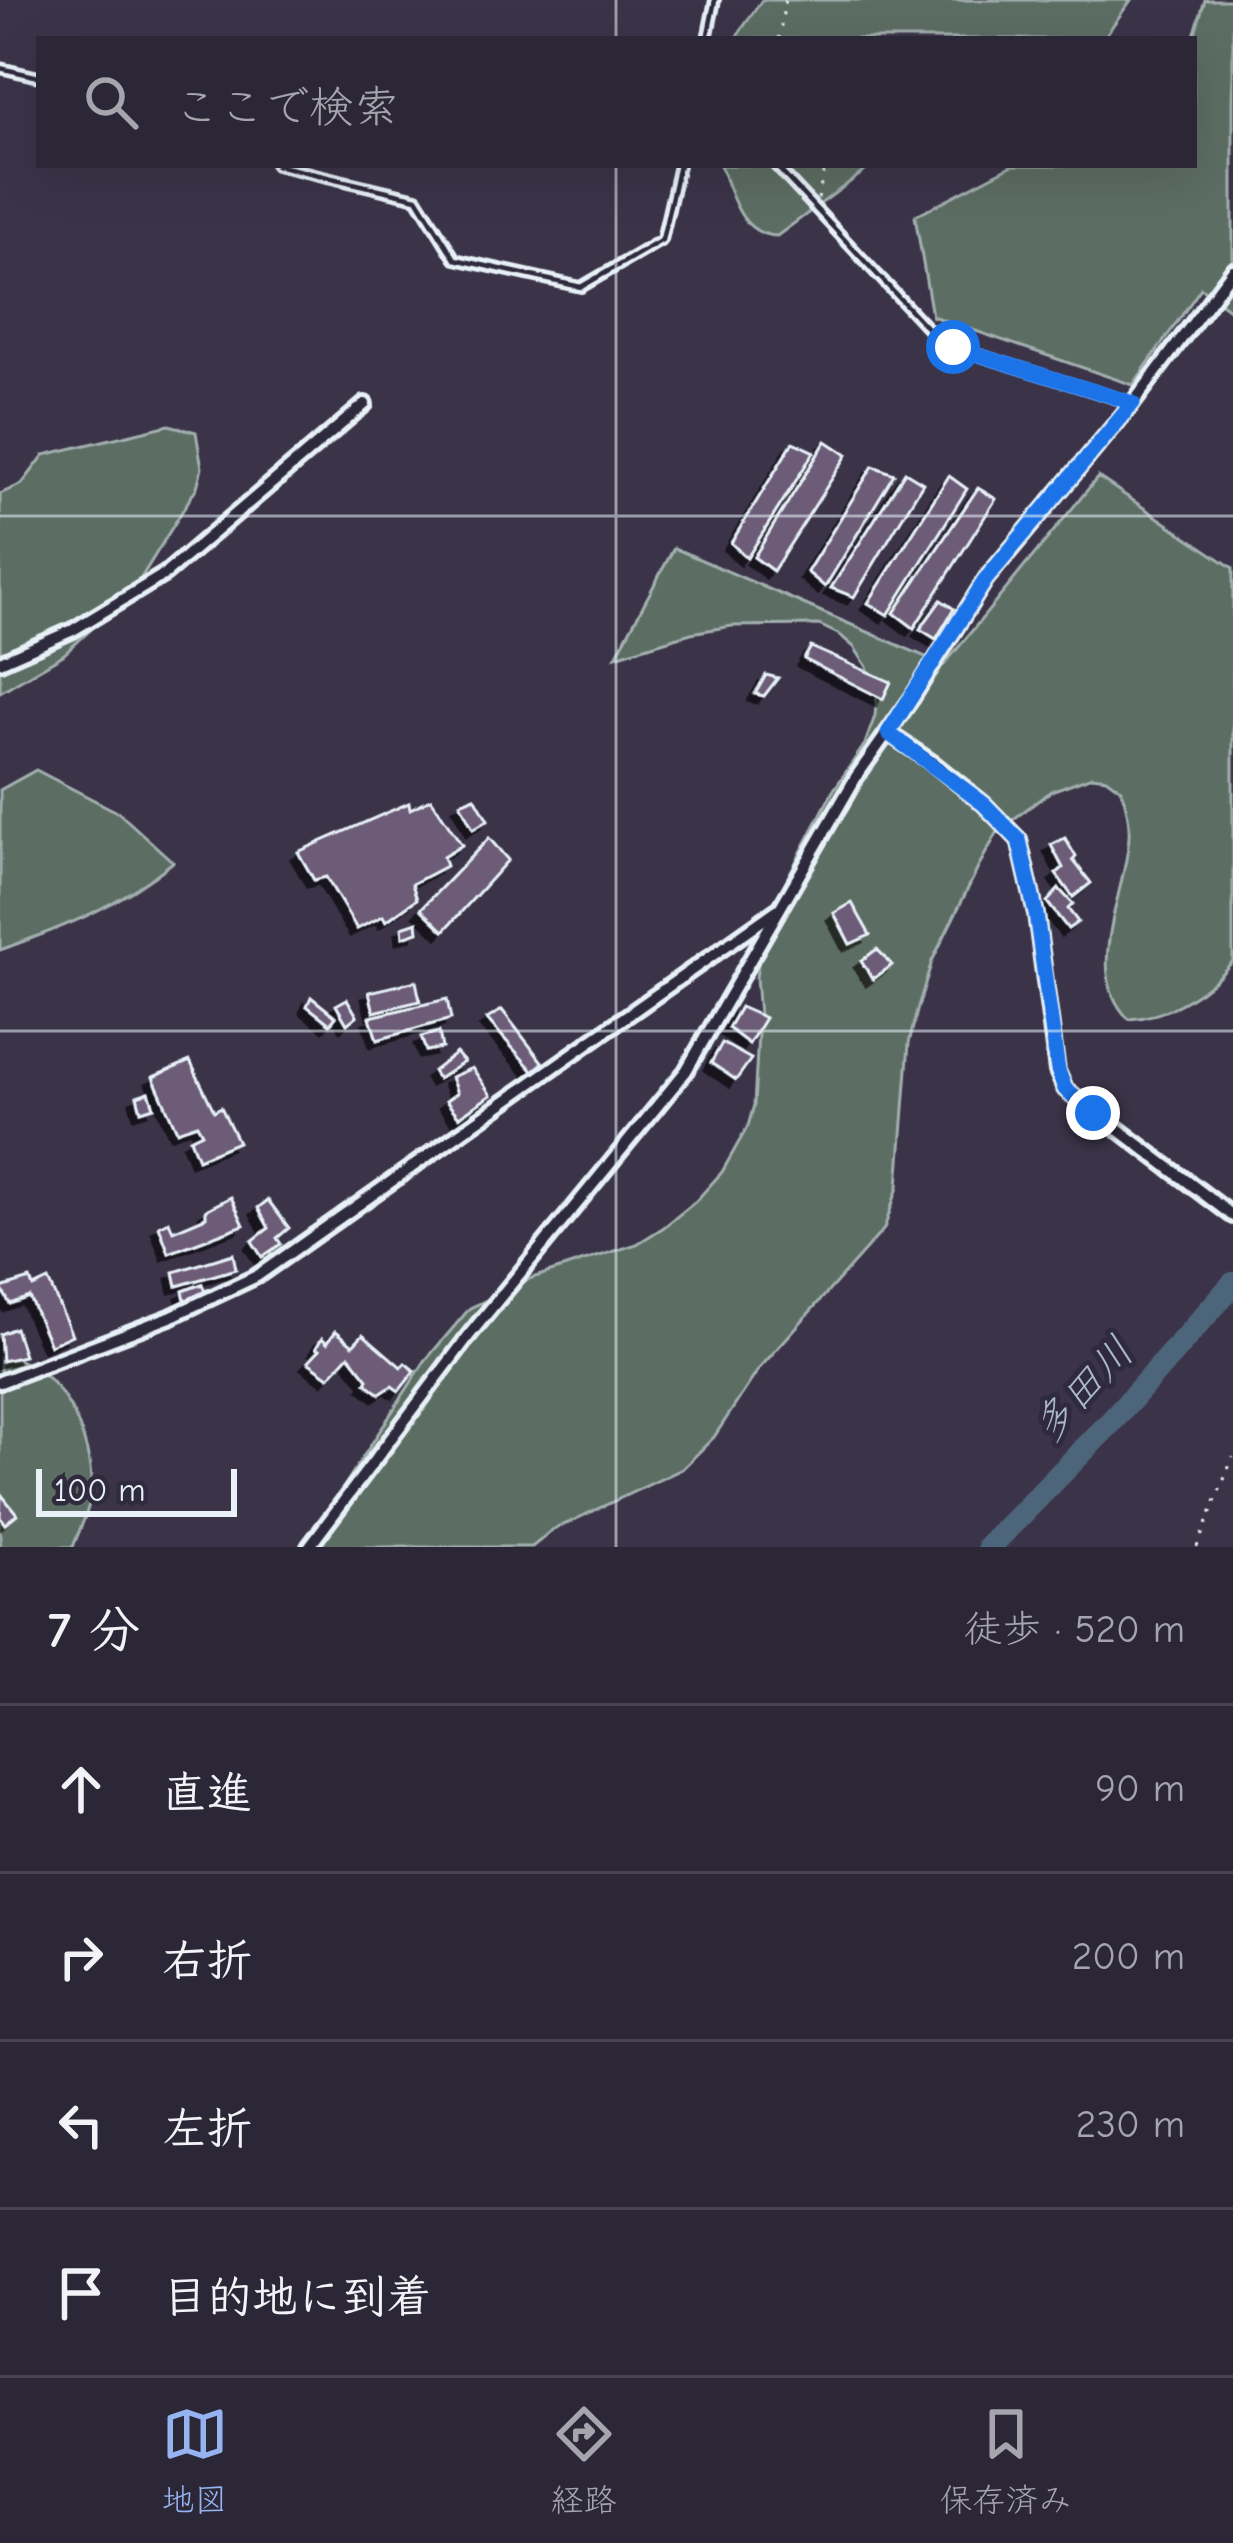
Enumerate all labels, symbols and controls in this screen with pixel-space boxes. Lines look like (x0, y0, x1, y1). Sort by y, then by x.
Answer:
search box (36, 36, 1197, 168)
icon: search (78, 69, 144, 135)
text: ここで検索 (174, 81, 399, 133)
route start (926, 320, 980, 374)
route end (1066, 1086, 1120, 1140)
water label: 多田川 (1022, 1327, 1144, 1453)
scale bar (36, 1463, 237, 1516)
text: 100 m (54, 1471, 146, 1509)
text: 7 分 (48, 1601, 140, 1660)
text: 徒歩 · 520 m (964, 1607, 1185, 1652)
icon: ahead (48, 1756, 114, 1822)
text: 90 m (1095, 1766, 1185, 1811)
text: 直進 (162, 1767, 252, 1819)
icon: right (48, 1924, 114, 1990)
text: 200 m (1072, 1934, 1185, 1979)
text: 右折 (162, 1935, 252, 1987)
icon: left (48, 2092, 114, 2158)
text: 230 m (1076, 2102, 1185, 2147)
text: 左折 (162, 2103, 252, 2155)
icon: arrive (48, 2260, 114, 2326)
text: 目的地に到着 (162, 2271, 432, 2323)
tab: 地図 (162, 2401, 228, 2521)
tab: 経路 (551, 2401, 617, 2521)
tab: 保存済み (940, 2401, 1072, 2521)

